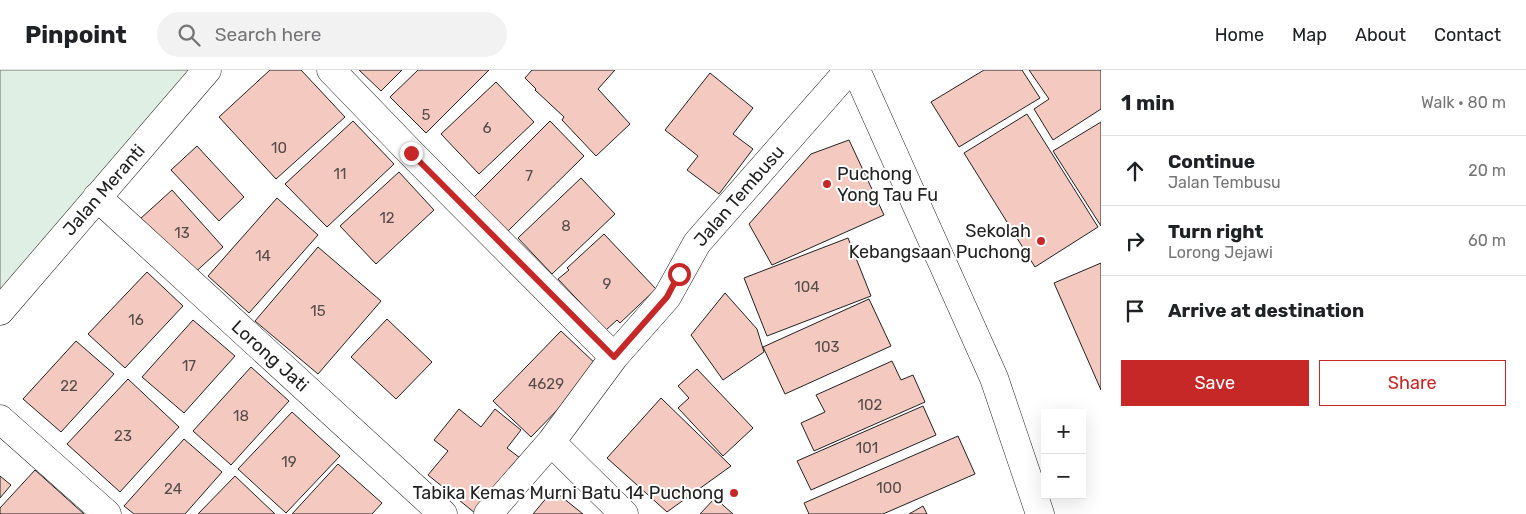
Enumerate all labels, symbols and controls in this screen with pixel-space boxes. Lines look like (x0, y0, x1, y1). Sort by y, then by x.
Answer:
search box (157, 12, 507, 57)
text: Pinpoint (25, 21, 127, 49)
icon: search (175, 21, 203, 49)
text: Search here (215, 23, 321, 46)
text: Home (1215, 24, 1264, 46)
text: Map (1292, 24, 1327, 46)
text: About (1355, 24, 1406, 46)
text: Contact (1434, 24, 1501, 46)
text: 1 min (1121, 90, 1175, 115)
text: Walk · 80 m (1421, 93, 1506, 112)
house number: 5 (422, 106, 431, 124)
house number: 6 (482, 119, 492, 137)
house number: 10 (271, 139, 287, 157)
street label: Jalan Meranti (58, 140, 150, 240)
street label: Jalan Tembusu (689, 141, 789, 251)
route end (400, 142, 423, 165)
text: Continue (1168, 150, 1255, 173)
icon: ahead (1121, 157, 1149, 185)
text: 20 m (1468, 161, 1506, 180)
place label: Puchong Yong Tau Fu (837, 163, 938, 206)
house number: 11 (334, 165, 346, 183)
house number: 7 (525, 167, 533, 185)
text: Jalan Tembusu (1168, 173, 1281, 192)
marker: Puchong Yong Tau Fu (821, 178, 833, 190)
house number: 12 (379, 209, 395, 227)
house number: 8 (561, 217, 571, 235)
place label: Sekolah Kebangsaan Puchong (849, 220, 1031, 263)
text: Turn right (1168, 220, 1263, 243)
house number: 13 (174, 224, 190, 242)
icon: right (1121, 227, 1149, 255)
text: 60 m (1468, 231, 1506, 250)
marker: Sekolah Kebangsaan Puchong (1035, 235, 1047, 247)
text: Lorong Jejawi (1168, 243, 1273, 262)
house number: 14 (255, 247, 271, 265)
route start (668, 263, 691, 286)
house number: 9 (603, 275, 612, 293)
house number: 104 (794, 278, 820, 296)
icon: arrive (1121, 297, 1149, 325)
text: Arrive at destination (1168, 299, 1364, 322)
house number: 15 (310, 302, 326, 320)
house number: 16 (128, 311, 144, 329)
street label: Lorong Jati (227, 316, 313, 396)
house number: 103 (815, 338, 839, 356)
house number: 17 (182, 357, 196, 375)
button: Save (1121, 360, 1309, 406)
button: Share (1319, 360, 1506, 406)
house number: 4629 (528, 375, 564, 393)
house number: 22 (60, 377, 78, 395)
house number: 102 (858, 396, 883, 414)
house number: 18 (233, 407, 249, 425)
map controls (1041, 409, 1086, 499)
button: + (1041, 409, 1086, 454)
house number: 23 (114, 427, 132, 445)
house number: 101 (856, 439, 878, 457)
house number: 19 (281, 453, 297, 471)
button: − (1041, 454, 1086, 499)
house number: 100 (876, 479, 902, 497)
house number: 24 (164, 480, 182, 498)
place label: Tabika Kemas Murni Batu 14 Puchong (413, 482, 724, 504)
marker: Tabika Kemas Murni Batu 14 Puchong (728, 487, 740, 499)

